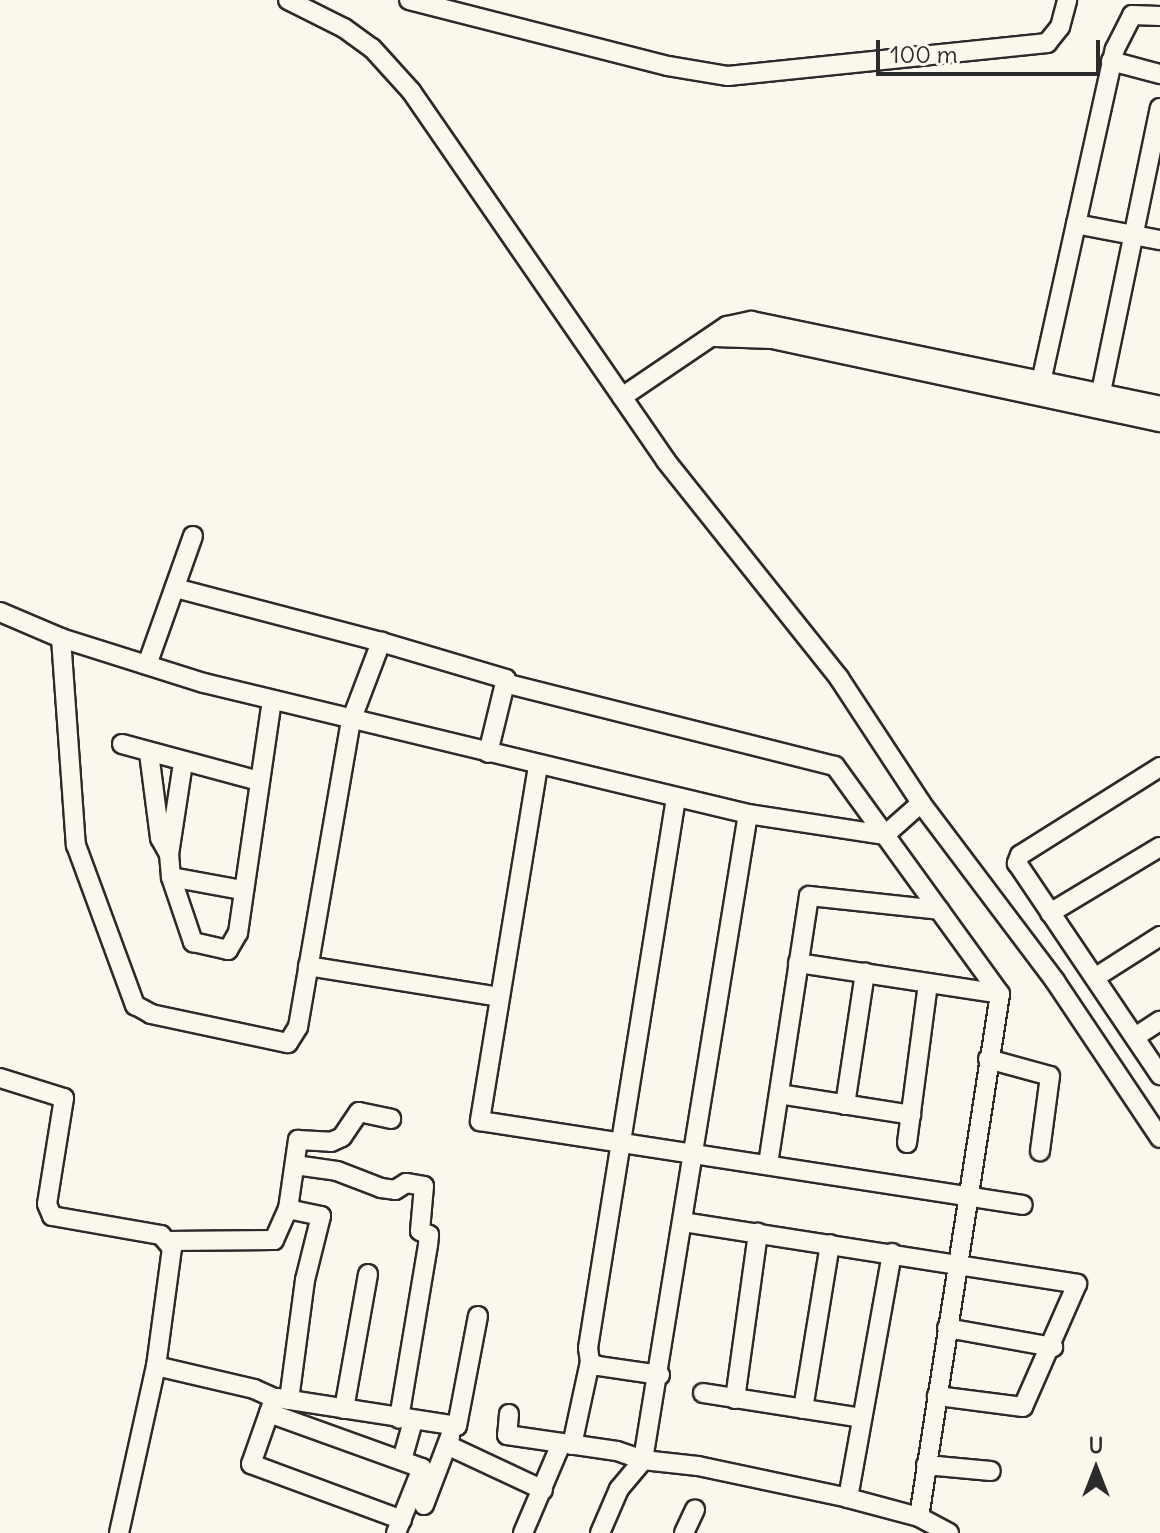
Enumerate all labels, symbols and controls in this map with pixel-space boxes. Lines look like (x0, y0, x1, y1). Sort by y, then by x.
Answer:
scale bar (880, 24, 1104, 74)
text: 100 m (890, 39, 958, 69)
north arrow (1056, 1429, 1136, 1509)
text: U (1088, 1431, 1104, 1459)

